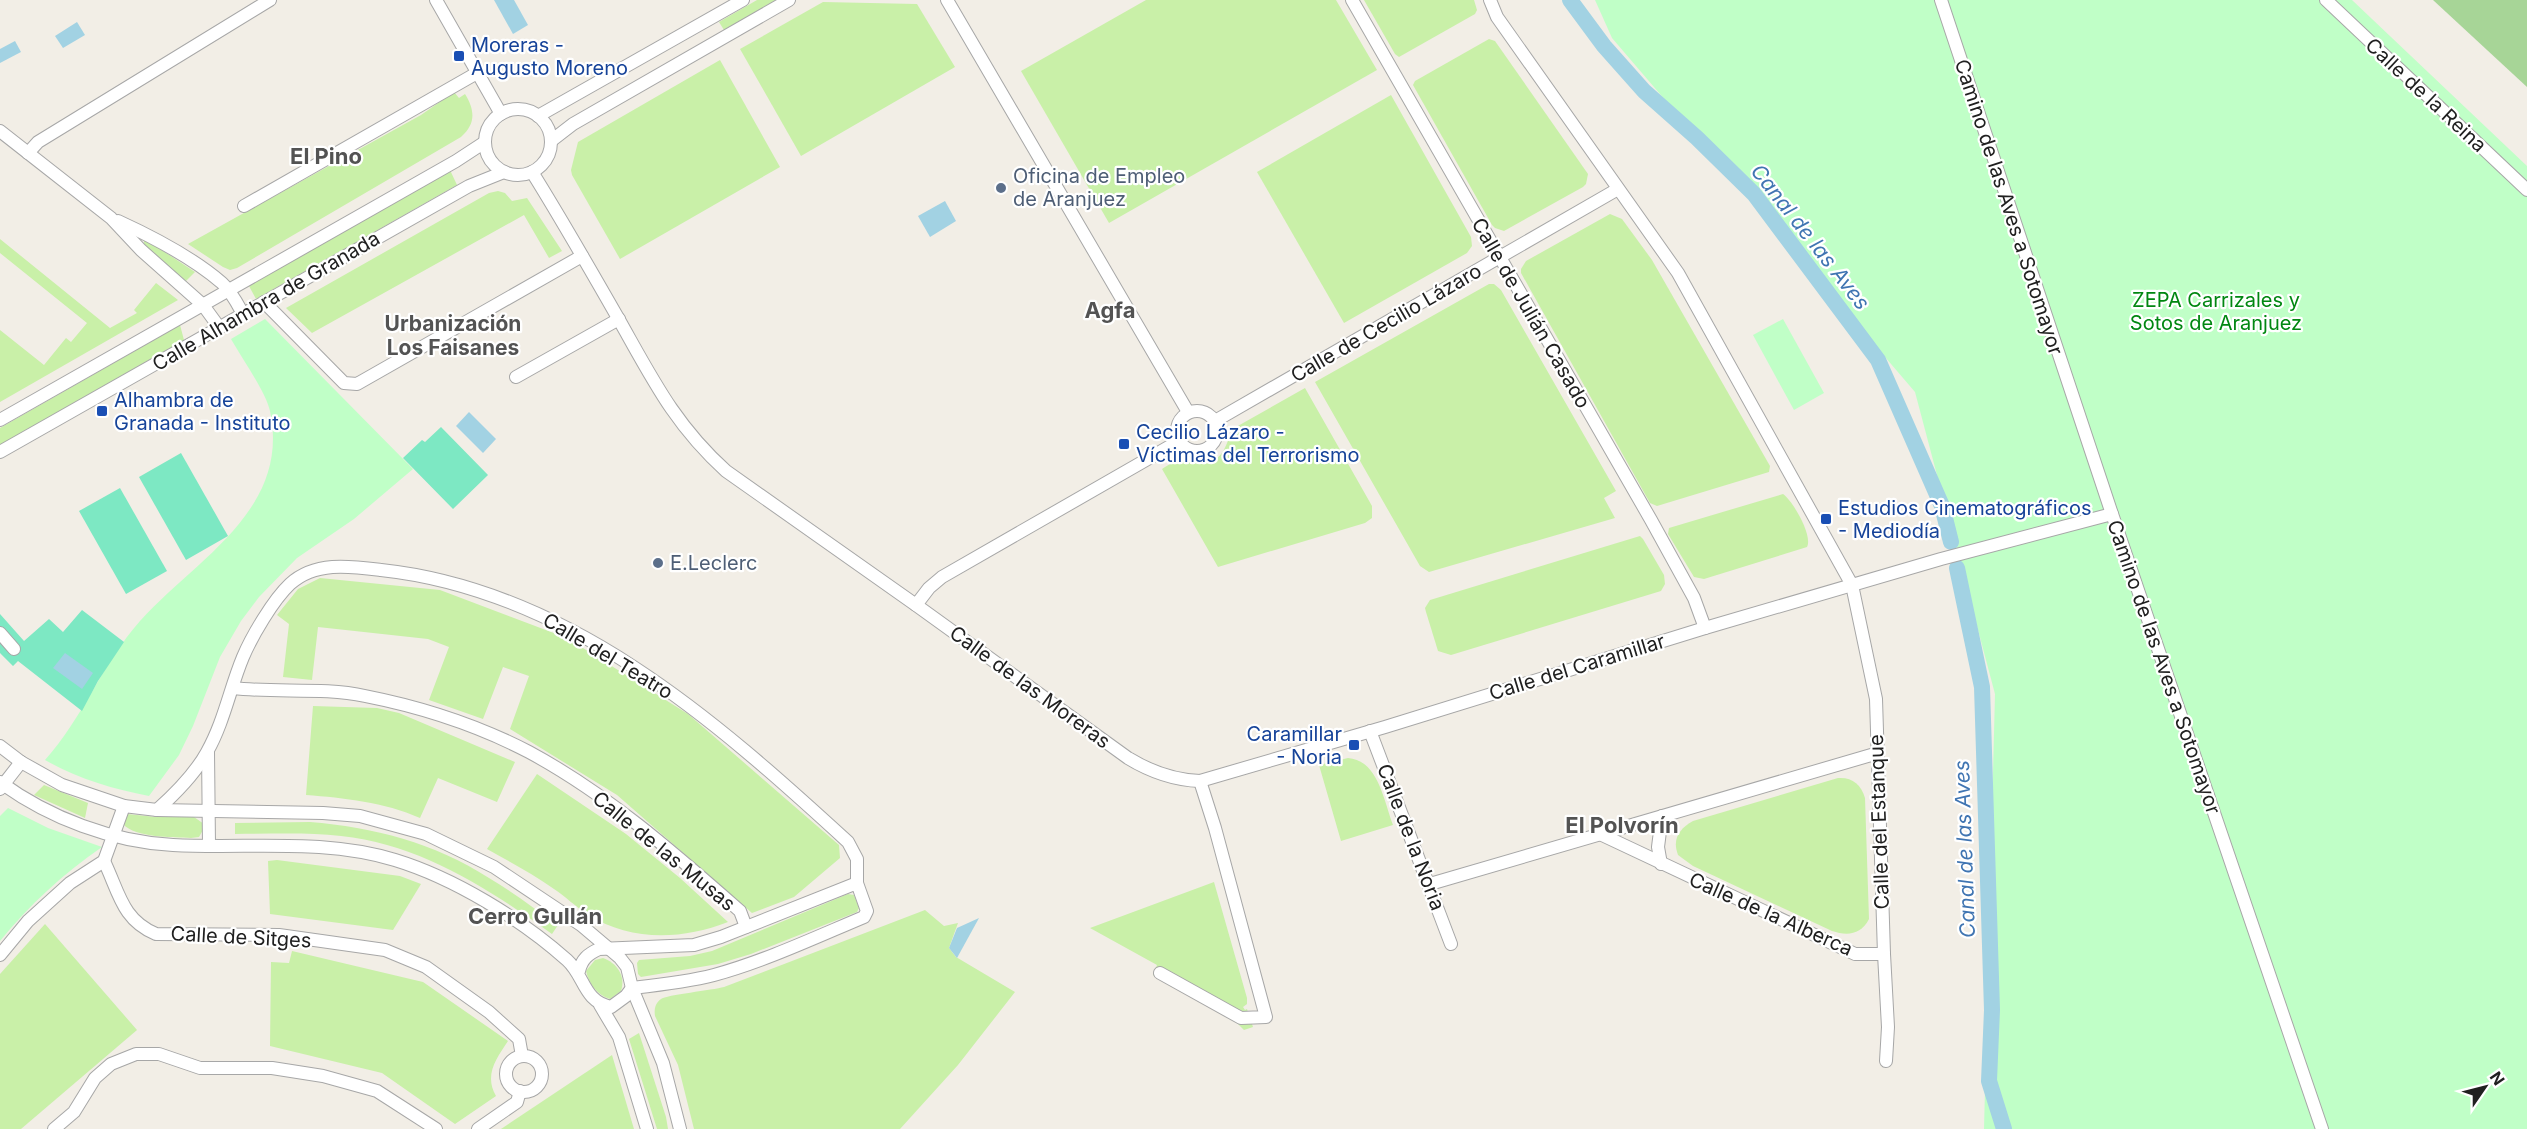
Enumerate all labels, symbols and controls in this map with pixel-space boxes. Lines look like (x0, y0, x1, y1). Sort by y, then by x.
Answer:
place label: Moreras - Augusto Moreno (471, 33, 628, 80)
street label: Calle de la Reina (2361, 33, 2491, 157)
marker: Moreras - Augusto Moreno (452, 49, 466, 63)
street label: Camino de las Aves a Sotomayor (1950, 56, 2068, 358)
district label: El Pino (290, 143, 362, 169)
water label: Canal de las Aves (1746, 159, 1875, 315)
place label: Oficina de Empleo de Aranjuez (1013, 164, 1185, 211)
marker: Oficina de Empleo de Aranjuez (994, 181, 1008, 195)
street label: Calle de Julián Casado (1467, 214, 1595, 412)
street label: Calle Alhambra de Granada (148, 226, 384, 376)
street label: Calle de Cecilio Lázaro (1286, 259, 1486, 387)
park label: ZEPA Carrizales y Sotos de Aranjuez (2130, 288, 2302, 335)
district label: Agfa (1085, 297, 1135, 323)
district label: Urbanización Los Faisanes (385, 311, 521, 360)
place label: Alhambra de Granada - Instituto (114, 388, 291, 435)
marker: Alhambra de Granada - Instituto (95, 404, 109, 418)
place label: Cecilio Lázaro - Víctimas del Terrorismo (1136, 420, 1360, 467)
marker: Cecilio Lázaro - Víctimas del Terrorismo (1117, 437, 1131, 451)
place label: Estudios Cinematográficos - Mediodía (1838, 496, 2091, 543)
marker: Estudios Cinematográficos - Mediodía (1819, 512, 1833, 526)
street label: Camino de las Aves a Sotomayor (2102, 517, 2226, 818)
place label: E.Leclerc (670, 551, 757, 575)
marker: E.Leclerc (651, 556, 665, 570)
street label: Calle del Teatro (539, 608, 677, 704)
street label: Calle de las Moreras (945, 621, 1115, 753)
street label: Calle del Caramillar (1486, 629, 1668, 705)
place label: Caramillar - Noria (1247, 722, 1342, 769)
street label: Calle del Estanque (1864, 734, 1894, 910)
marker: Caramillar - Noria (1347, 738, 1361, 752)
street label: Calle de la Noria (1372, 760, 1450, 914)
water label: Canal de las Aves (1949, 760, 1980, 938)
street label: Calle de las Musas (588, 786, 740, 916)
district label: El Polvorín (1565, 812, 1679, 838)
street label: Calle de la Alberca (1685, 867, 1857, 961)
district label: Cerro Gullán (468, 903, 602, 929)
street label: Calle de Sitges (170, 921, 312, 953)
north arrow (2455, 1057, 2515, 1117)
text: N (2486, 1068, 2509, 1089)

